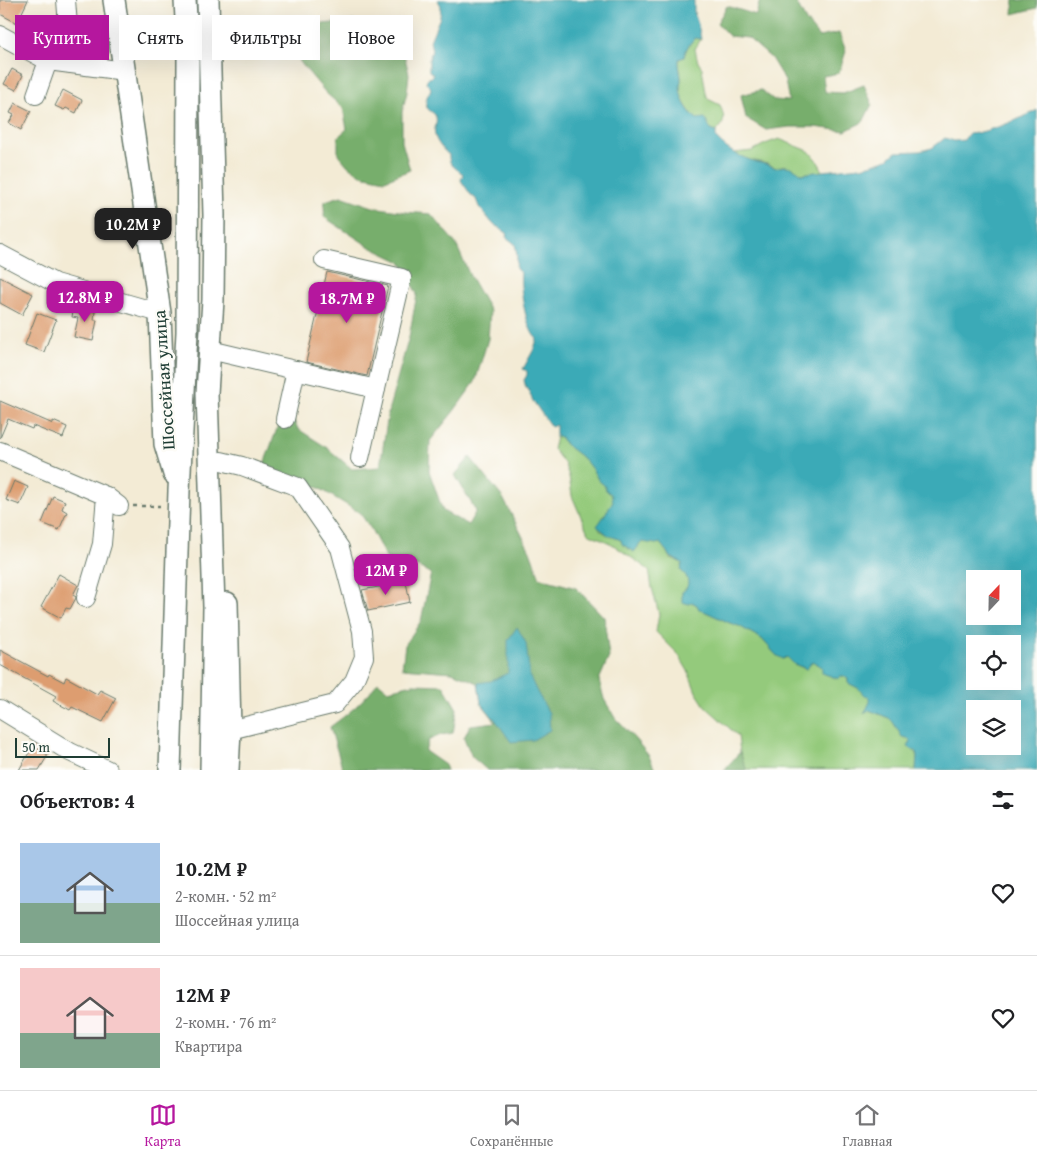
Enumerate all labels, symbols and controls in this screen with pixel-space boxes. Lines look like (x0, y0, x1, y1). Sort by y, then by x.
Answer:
chip: Купить (15, 15, 109, 60)
chip: Снять (119, 15, 202, 60)
chip: Фильтры (212, 15, 320, 60)
chip: Новое (330, 15, 413, 60)
pin: 10.2M ₽ (87, 208, 179, 250)
text: 10.2M ₽ (106, 212, 160, 236)
pin: 12.8M ₽ (39, 280, 131, 323)
pin: 18.7M ₽ (301, 282, 393, 324)
text: 12.8M ₽ (58, 285, 112, 309)
text: 18.7M ₽ (320, 286, 374, 310)
street label: Шоссейная улица (145, 309, 182, 451)
pin: 12M ₽ (351, 554, 421, 596)
text: 12M ₽ (365, 558, 407, 582)
north arrow (966, 570, 1021, 625)
map controls (966, 570, 1021, 755)
button: locate (966, 635, 1021, 690)
button: layers (966, 700, 1021, 755)
scale bar (15, 735, 110, 758)
text: 50 m (22, 737, 50, 757)
text: Объектов: 4 (20, 785, 135, 816)
icon: filters (989, 786, 1017, 814)
text: 10.2M ₽ (175, 853, 247, 884)
icon: home (60, 863, 120, 923)
icon: heart (989, 879, 1017, 907)
text: 2-комн. · 52 m² (175, 884, 276, 908)
text: Шоссейная улица (175, 908, 299, 932)
text: 12M ₽ (175, 979, 230, 1010)
icon: home (60, 988, 120, 1048)
icon: heart (989, 1004, 1017, 1032)
text: 2-комн. · 76 m² (175, 1010, 276, 1034)
text: Квартира (175, 1034, 242, 1058)
tab: Карта (145, 1101, 181, 1151)
tab: Сохранённые (470, 1101, 553, 1151)
tab: Главная (843, 1101, 892, 1151)

